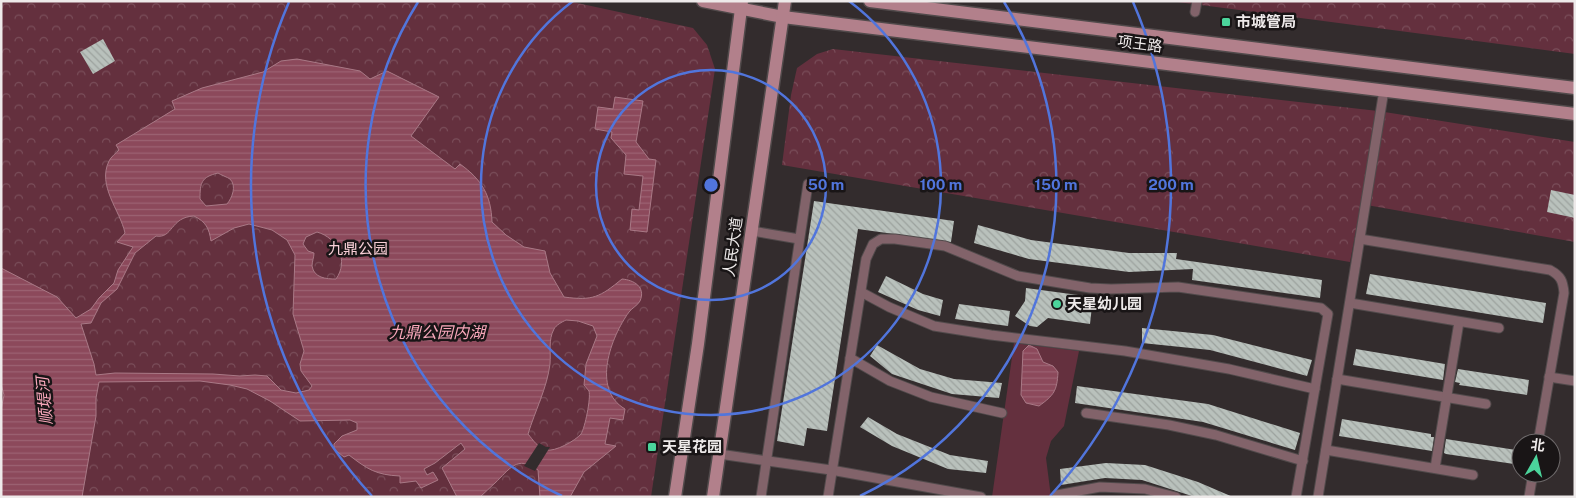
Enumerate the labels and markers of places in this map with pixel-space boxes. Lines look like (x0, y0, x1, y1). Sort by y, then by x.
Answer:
place label: 市城管局 (1236, 13, 1296, 30)
marker: 市城管局 (1220, 16, 1232, 28)
centre of rings (702, 176, 720, 194)
place label: 天星幼儿园 (1067, 295, 1142, 312)
marker: 天星幼儿园 (1051, 298, 1063, 310)
place label: 天星花园 (662, 438, 722, 455)
marker: 天星花园 (646, 441, 658, 453)

